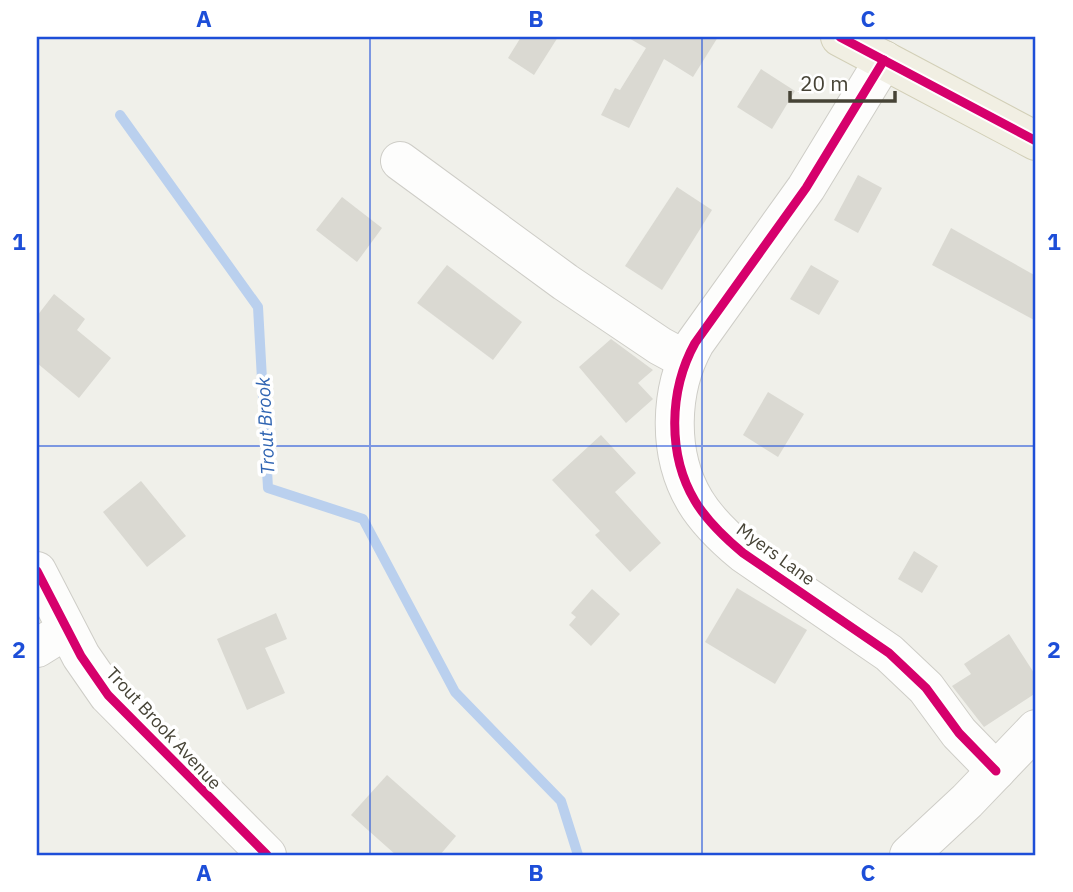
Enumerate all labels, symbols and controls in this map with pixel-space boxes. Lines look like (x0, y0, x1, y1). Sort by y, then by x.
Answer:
text: A (196, 3, 212, 33)
text: B (528, 3, 544, 33)
text: C (861, 3, 876, 33)
scale bar (790, 60, 894, 104)
text: 20 m (800, 69, 849, 97)
text: 1 (12, 226, 26, 256)
text: 1 (1047, 226, 1061, 256)
water label: Trout Brook (250, 375, 280, 475)
street label: Myers Lane (732, 518, 820, 590)
text: 2 (12, 634, 26, 664)
text: 2 (1047, 634, 1061, 664)
street label: Trout Brook Avenue (101, 662, 227, 794)
text: A (196, 857, 212, 887)
text: B (528, 857, 544, 887)
text: C (861, 857, 876, 887)

